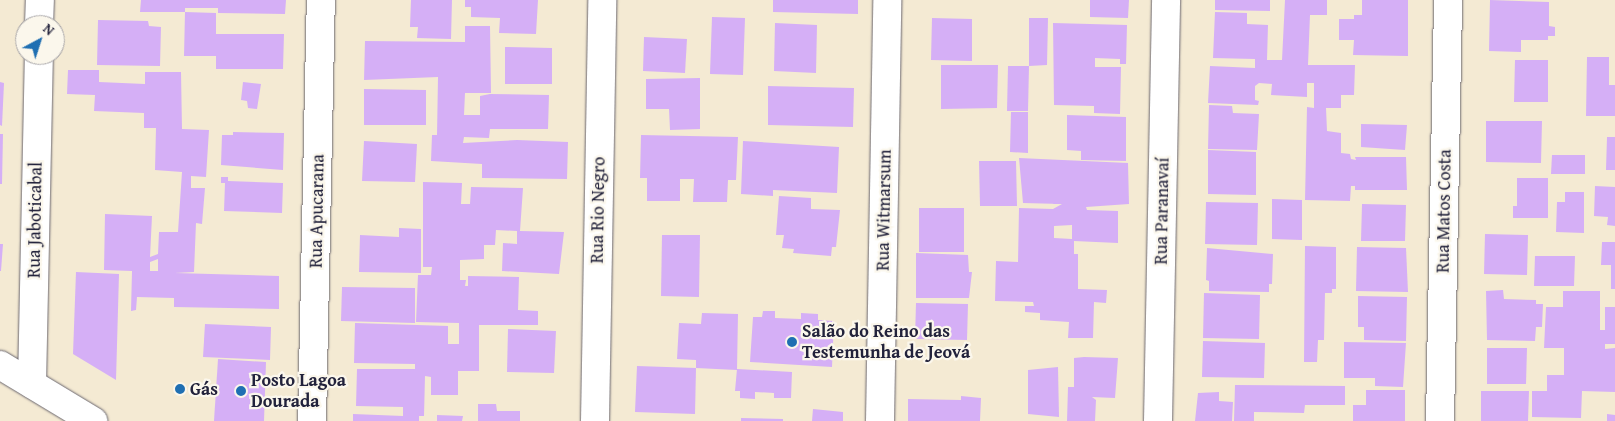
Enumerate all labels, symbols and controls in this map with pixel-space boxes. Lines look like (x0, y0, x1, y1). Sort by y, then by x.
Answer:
north arrow (15, 15, 65, 65)
text: N (39, 19, 59, 40)
street label: Rua Witmarsum (872, 149, 896, 271)
street label: Rua Matos Costa (1432, 149, 1456, 273)
street label: Rua Apucarana (305, 154, 329, 268)
street label: Rua Rio Negro (586, 157, 610, 263)
street label: Rua Paranavaí (1150, 157, 1174, 265)
street label: Rua Jaboticabal (23, 162, 47, 278)
place label: Salão do Reino das Testemunha de Jeová (802, 321, 970, 364)
marker: Salão do Reino das Testemunha de Jeová (786, 336, 798, 348)
place label: Posto Lagoa Dourada (251, 370, 346, 412)
place label: Gás (190, 378, 218, 400)
marker: Gás (174, 383, 186, 395)
marker: Posto Lagoa Dourada (235, 385, 247, 397)

